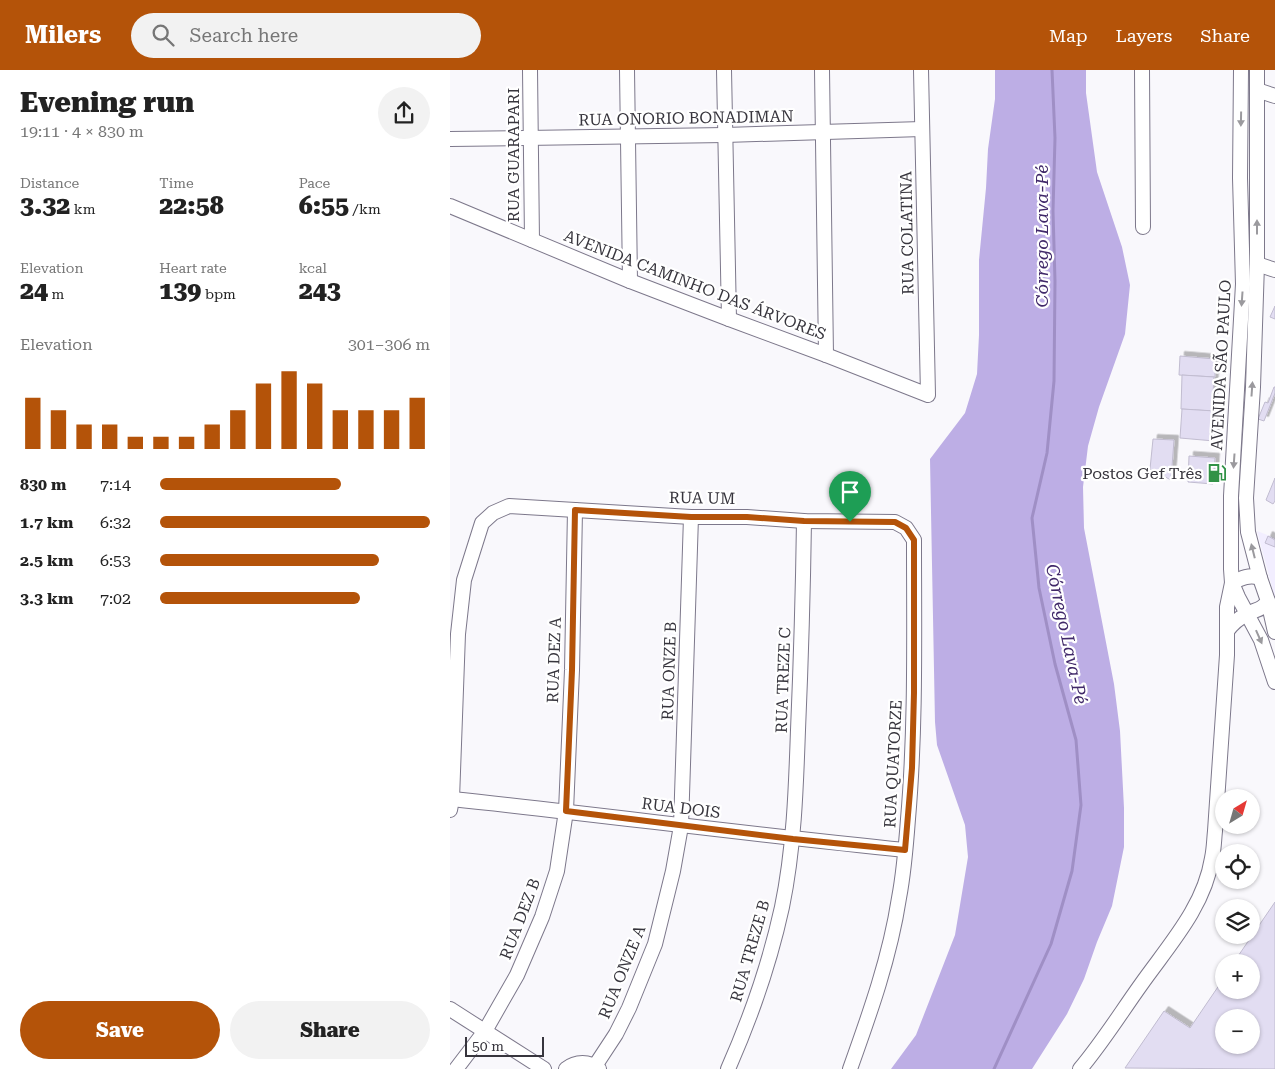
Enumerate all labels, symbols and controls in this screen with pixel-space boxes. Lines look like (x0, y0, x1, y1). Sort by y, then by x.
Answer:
search box (131, 13, 481, 58)
text: Milers (25, 21, 101, 49)
icon: search (149, 21, 177, 49)
text: Search here (189, 24, 298, 47)
text: Map (1049, 25, 1088, 46)
text: Layers (1116, 25, 1172, 46)
text: Share (1200, 25, 1250, 46)
text: Evening run (20, 86, 194, 119)
button: share (378, 87, 430, 139)
street label: RUA GUARAPARI (504, 88, 523, 222)
street label: RUA ONORIO BONADIMAN (578, 107, 794, 129)
one-way arrow (1237, 111, 1245, 127)
text: 19:11 · 4 × 830 m (20, 122, 144, 141)
water label: Córrego Lava-Pé (1031, 165, 1052, 307)
street label: RUA COLATINA (896, 170, 918, 295)
text: Distance (20, 175, 79, 191)
text: Time (159, 175, 194, 191)
text: Pace (299, 175, 330, 191)
text: 3.32 (20, 191, 70, 220)
text: 22:58 (159, 191, 224, 220)
text: 6:55 (299, 191, 349, 220)
text: km (70, 201, 96, 217)
text: /km (349, 201, 381, 217)
one-way arrow (1253, 219, 1261, 235)
street label: AVENIDA CAMINHO DAS ÁRVORES (561, 226, 829, 344)
text: Elevation (20, 260, 83, 276)
text: Heart rate (159, 260, 227, 276)
text: kcal (299, 260, 327, 276)
text: 24 (20, 276, 48, 305)
text: 139 (159, 276, 201, 305)
text: 243 (299, 276, 341, 305)
street label: AVENIDA SÃO PAULO (1207, 279, 1235, 451)
text: m (48, 286, 64, 302)
text: bpm (201, 286, 236, 302)
one-way arrow (1237, 291, 1245, 307)
text: Elevation (20, 335, 93, 354)
text: 301–306 m (348, 335, 430, 354)
one-way arrow (1249, 381, 1257, 397)
one-way arrow (1230, 453, 1238, 469)
fuel station icon: Postos Gef Três (1206, 462, 1228, 484)
place label: Postos Gef Três (1082, 464, 1202, 483)
pin (829, 471, 871, 522)
text: 830 m (20, 475, 66, 494)
text: 7:14 (100, 475, 131, 494)
icon: arrive (836, 478, 864, 506)
street label: RUA UM (669, 488, 735, 508)
text: 1.7 km (20, 513, 73, 532)
text: 6:32 (100, 513, 131, 532)
one-way arrow (1249, 544, 1257, 559)
text: 2.5 km (20, 551, 73, 570)
text: 6:53 (100, 551, 131, 570)
water label: Córrego Lava-Pé (1042, 562, 1092, 706)
text: 3.3 km (20, 589, 73, 608)
text: 7:02 (100, 589, 131, 608)
street label: RUA DEZ A (543, 616, 565, 703)
street label: RUA ONZE B (658, 621, 680, 721)
street label: RUA TREZE C (772, 627, 794, 733)
one-way arrow (1256, 630, 1264, 644)
street label: RUA QUATORZE (880, 700, 906, 828)
north arrow (1215, 789, 1260, 834)
map controls (1215, 789, 1260, 1054)
street label: RUA DOIS (640, 794, 722, 822)
button: locate (1215, 844, 1260, 889)
street label: RUA DEZ B (496, 876, 544, 962)
street label: RUA TREZE B (726, 898, 774, 1004)
button: layers (1215, 899, 1260, 944)
street label: RUA ONZE A (595, 922, 650, 1022)
button: + (1215, 954, 1260, 999)
button: Save (20, 1001, 220, 1059)
button: Share (230, 1001, 430, 1059)
button: − (1215, 1009, 1260, 1054)
scale bar (465, 1034, 544, 1057)
text: 50 m (472, 1038, 504, 1054)

